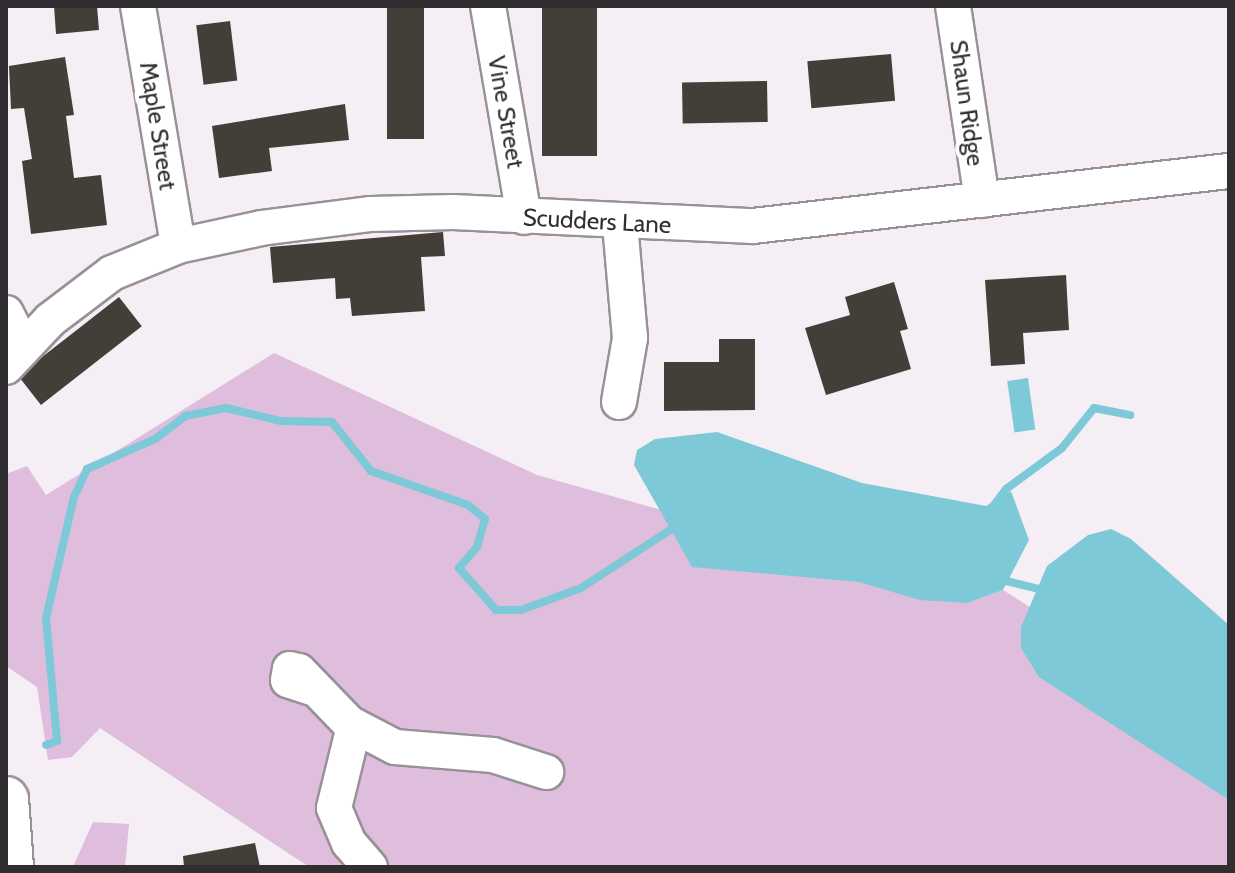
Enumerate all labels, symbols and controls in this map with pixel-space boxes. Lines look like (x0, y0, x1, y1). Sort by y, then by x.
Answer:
street label: Shaun Ridge (944, 38, 990, 168)
street label: Vine Street (482, 54, 530, 170)
street label: Maple Street (134, 60, 182, 192)
street label: Scudders Lane (522, 203, 672, 239)

